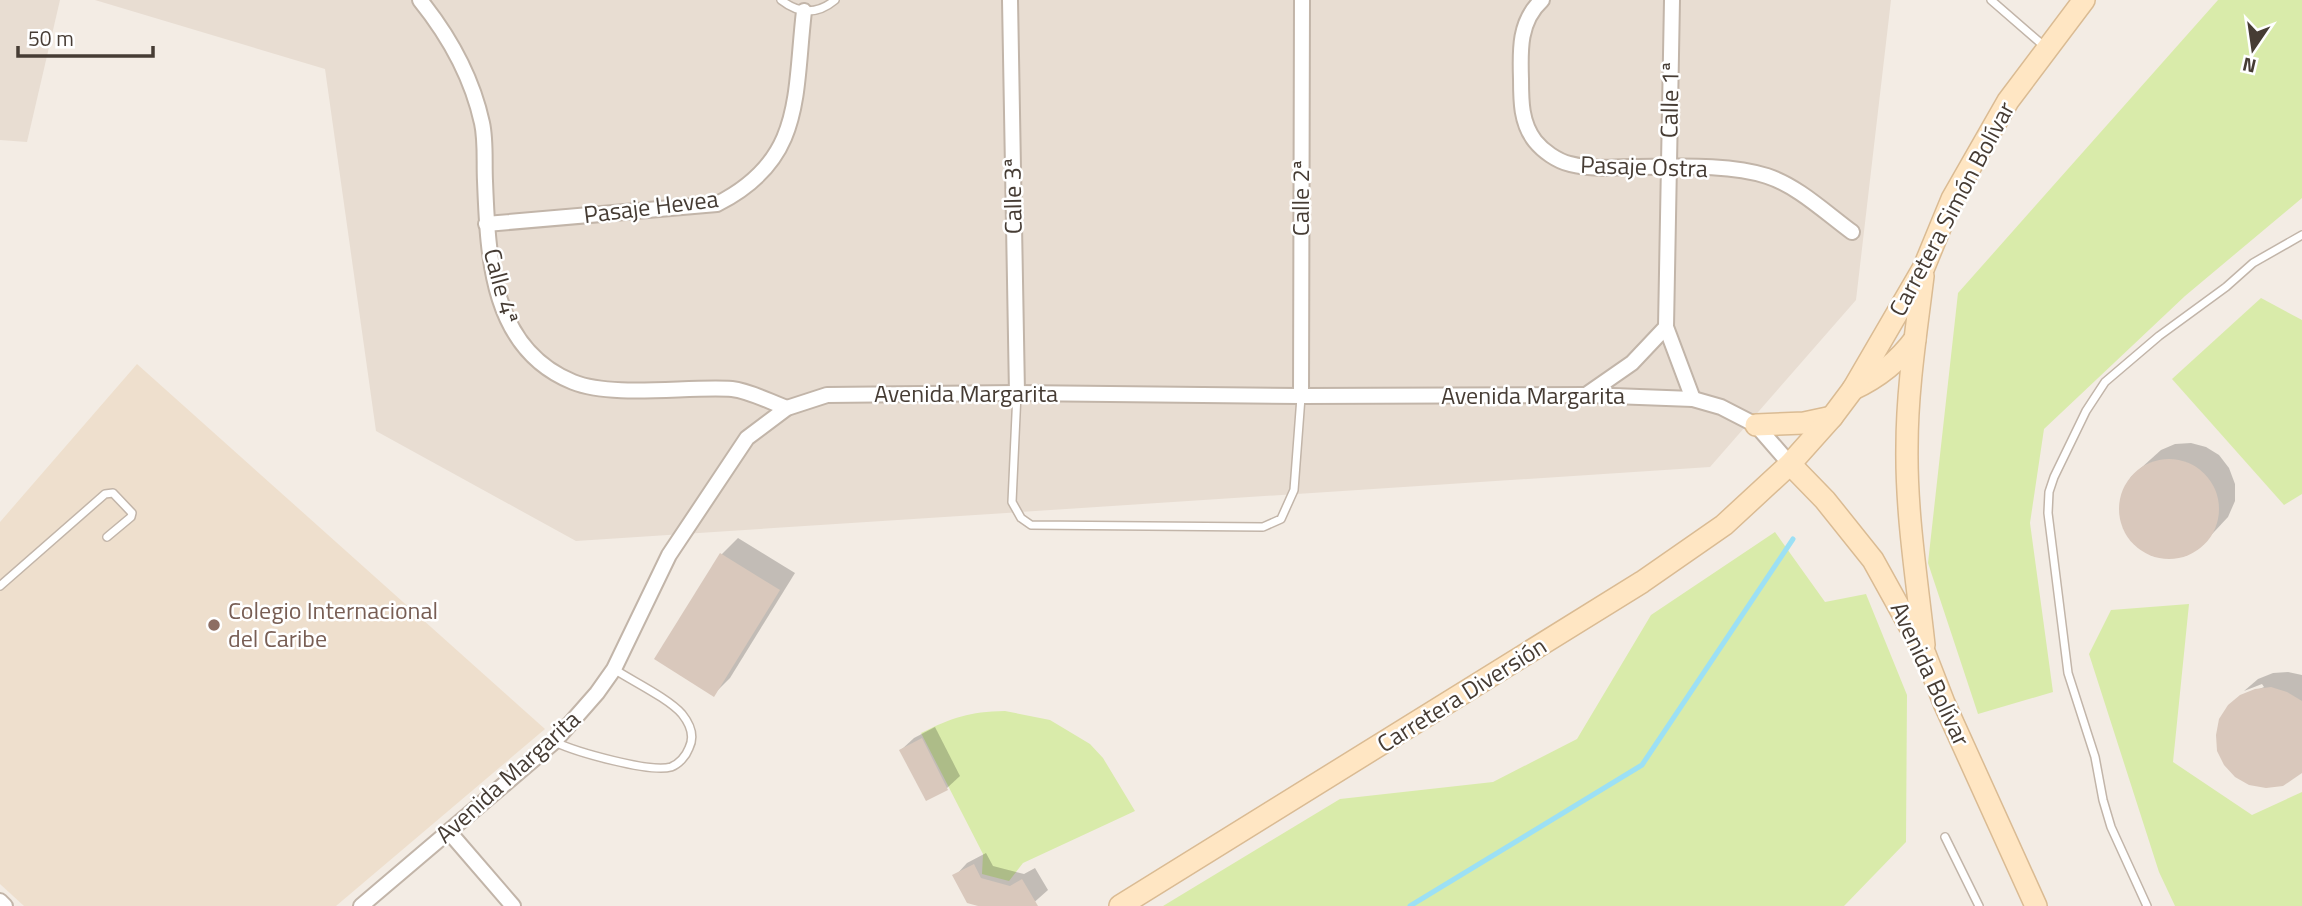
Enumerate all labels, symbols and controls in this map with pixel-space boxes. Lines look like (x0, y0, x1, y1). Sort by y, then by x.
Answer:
scale bar (18, 14, 152, 58)
north arrow (2218, 14, 2288, 84)
text: 50 m (28, 22, 74, 54)
text: N (2239, 50, 2259, 82)
street label: Calle 1ª (1650, 62, 1688, 138)
street label: Carretera Simón Bolívar (1879, 95, 2023, 322)
street label: Pasaje Ostra (1580, 146, 1708, 186)
street label: Calle 3ª (993, 158, 1031, 234)
street label: Calle 2ª (1282, 160, 1318, 236)
street label: Pasaje Hevea (581, 180, 720, 232)
street label: Calle 4ª (475, 244, 529, 327)
street label: Avenida Margarita (874, 375, 1058, 411)
street label: Avenida Margarita (1441, 377, 1625, 413)
place label: Colegio Internacional del Caribe (228, 592, 438, 656)
street label: Avenida Bolívar (1882, 596, 1980, 752)
marker: Colegio Internacional del Caribe (206, 617, 222, 633)
street label: Carretera Diversión (1370, 627, 1553, 761)
street label: Avenida Margarita (427, 701, 588, 851)

